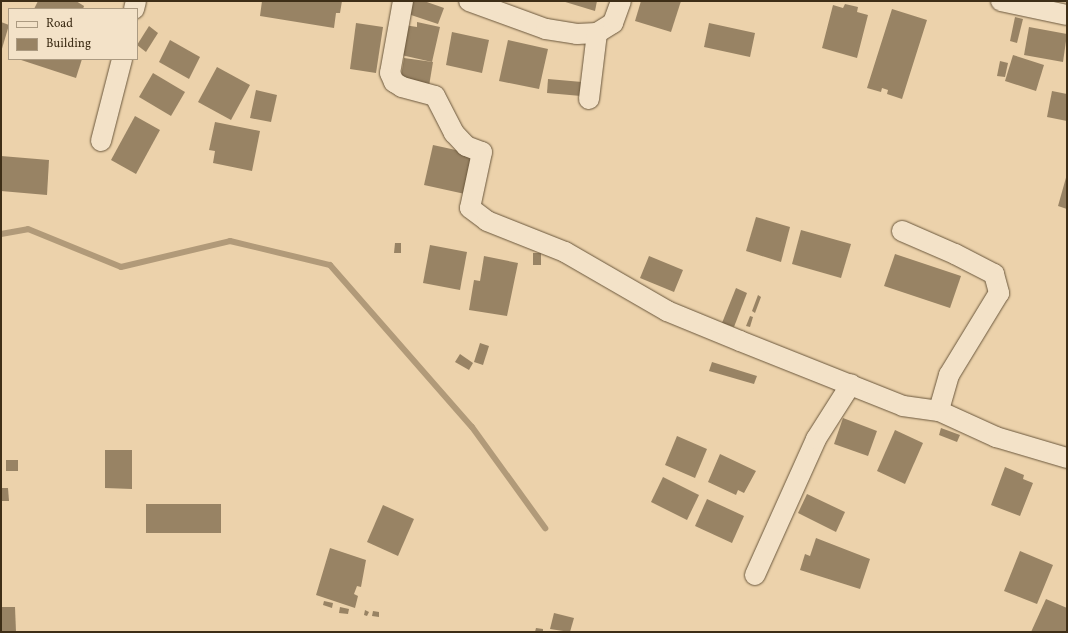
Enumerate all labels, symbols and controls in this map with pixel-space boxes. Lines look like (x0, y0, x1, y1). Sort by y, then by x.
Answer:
legend (8, 8, 138, 60)
text: Road (46, 16, 73, 32)
text: Building (46, 36, 91, 52)

